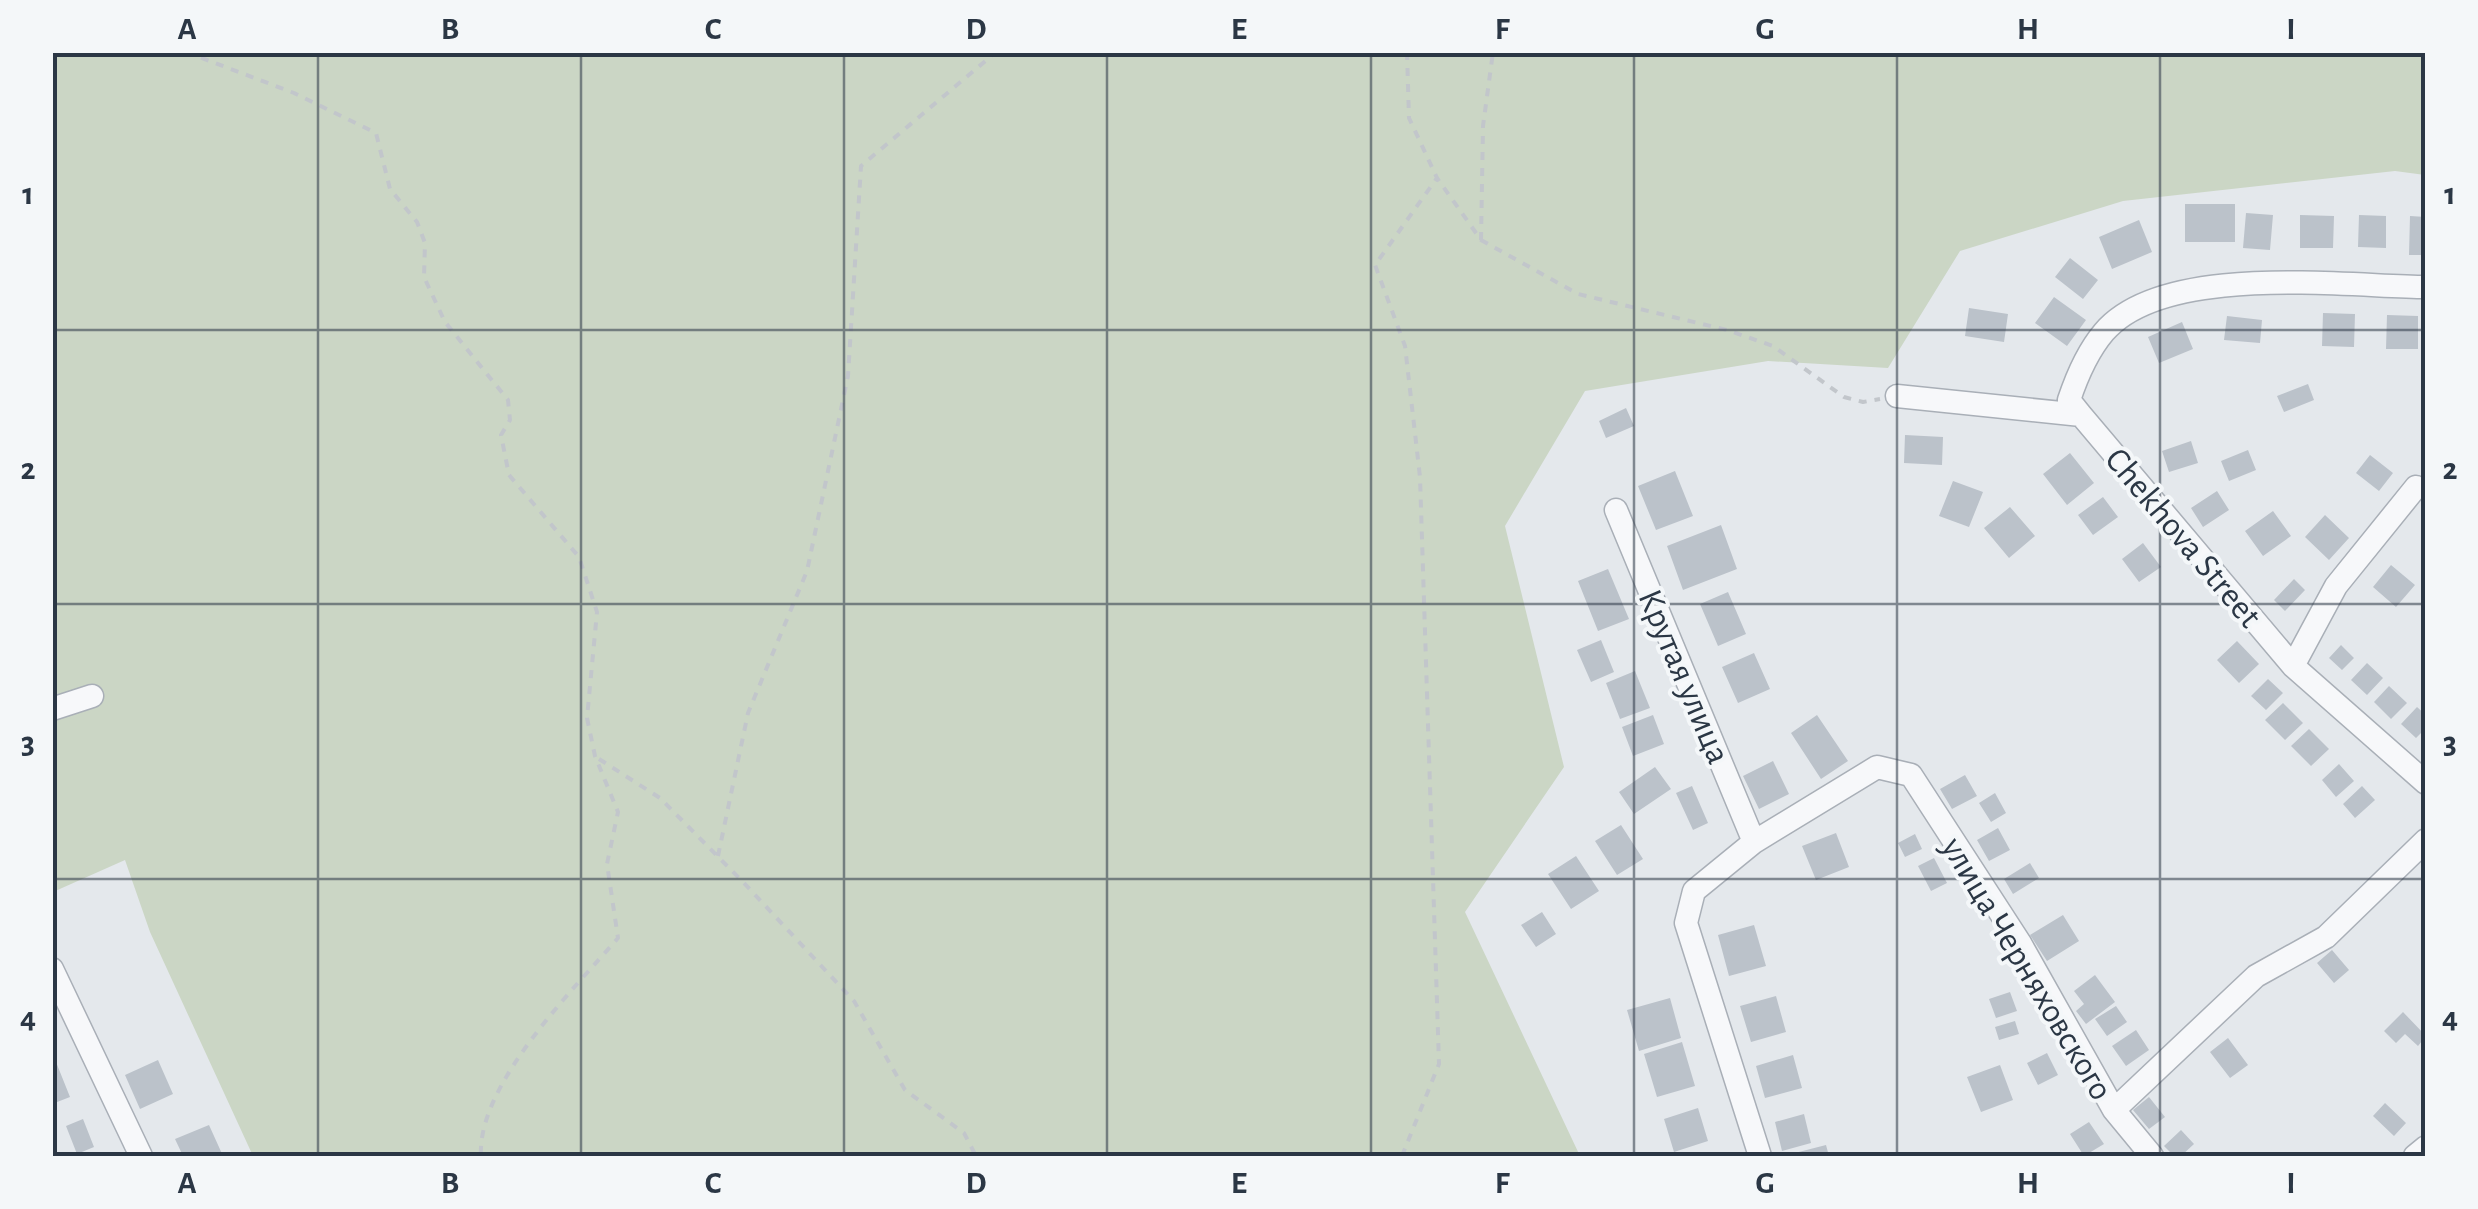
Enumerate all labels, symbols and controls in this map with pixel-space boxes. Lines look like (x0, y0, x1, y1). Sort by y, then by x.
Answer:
text: A (177, 13, 197, 45)
text: B (441, 13, 459, 45)
text: C (705, 13, 722, 45)
text: D (966, 13, 987, 45)
text: E (1231, 13, 1247, 45)
text: F (1495, 13, 1511, 45)
text: G (1755, 13, 1775, 45)
text: H (2017, 13, 2039, 45)
text: I (2286, 13, 2296, 45)
text: 1 (22, 178, 34, 210)
text: 1 (2444, 178, 2456, 210)
street label: Chekhova Street (2098, 442, 2268, 634)
text: 2 (20, 453, 36, 485)
text: 2 (2442, 453, 2458, 485)
street label: Крутая улица (1631, 584, 1736, 769)
text: 3 (21, 727, 35, 759)
text: 3 (2443, 727, 2457, 759)
street label: улица Черняховского (1934, 831, 2119, 1106)
text: 4 (20, 1002, 36, 1034)
text: 4 (2442, 1002, 2458, 1034)
text: A (177, 1167, 197, 1199)
text: B (441, 1167, 459, 1199)
text: C (705, 1167, 722, 1199)
text: D (966, 1167, 987, 1199)
text: E (1231, 1167, 1247, 1199)
text: F (1495, 1167, 1511, 1199)
text: G (1755, 1167, 1775, 1199)
text: H (2017, 1167, 2039, 1199)
text: I (2286, 1167, 2296, 1199)

